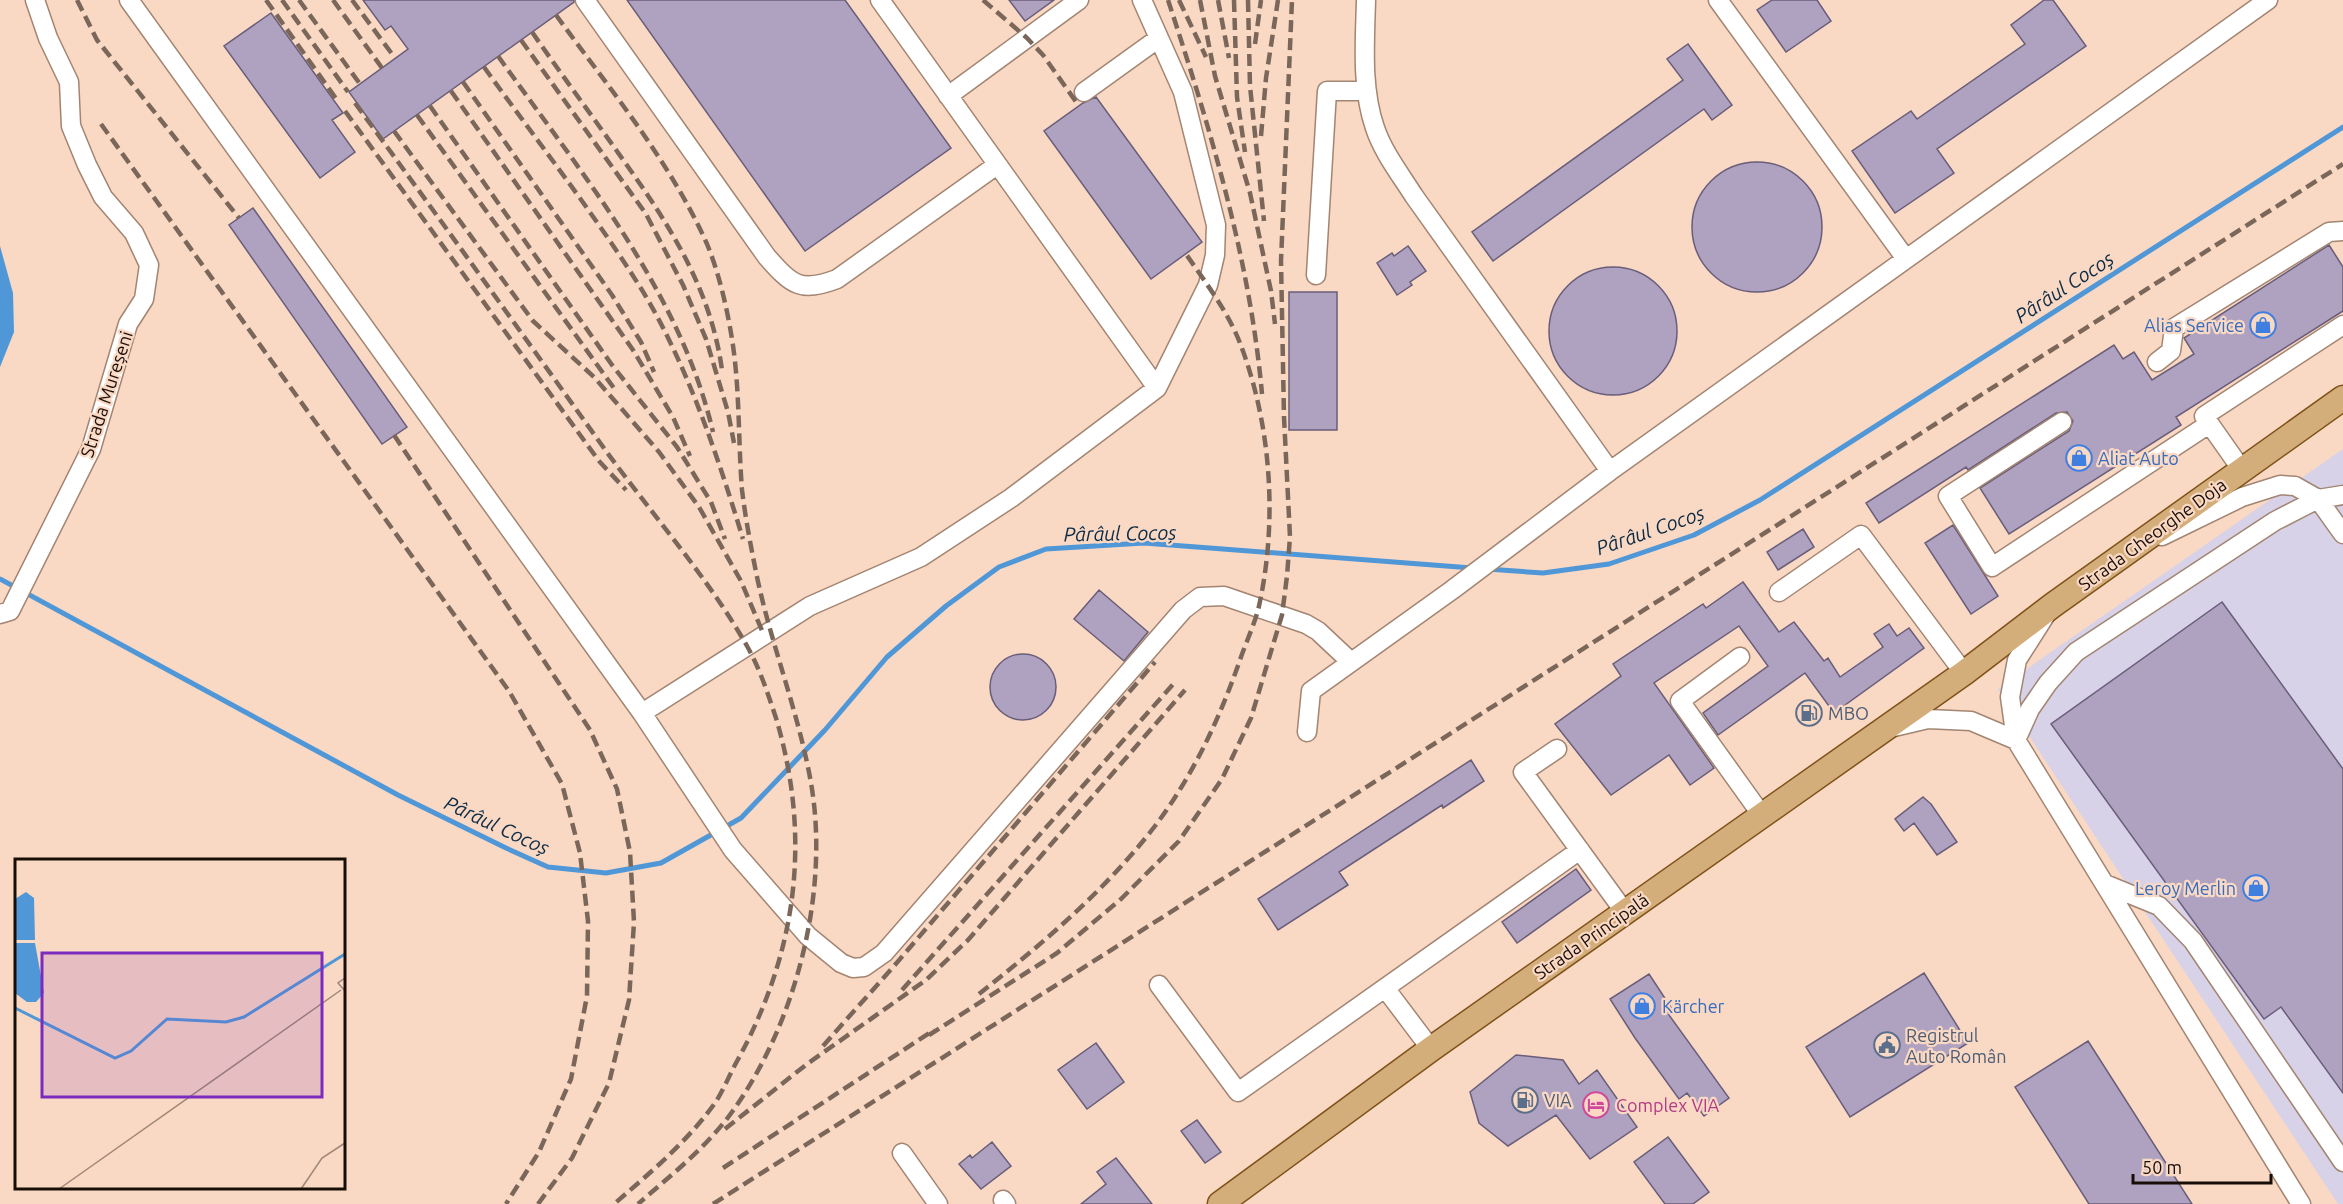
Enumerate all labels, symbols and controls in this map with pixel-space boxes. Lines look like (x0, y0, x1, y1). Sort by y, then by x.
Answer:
water label: Pârâul Cocoș (2010, 246, 2118, 327)
shop icon: Alias Service (2248, 310, 2278, 340)
place label: Alias Service (2144, 315, 2244, 335)
street label: Strada Mureșeni (76, 328, 136, 460)
shop icon: Aliat Auto (2064, 443, 2094, 473)
place label: Aliat Auto (2098, 448, 2179, 468)
street label: Strada Gheorghe Doja (2074, 474, 2230, 594)
water label: Pârâul Cocoș (1593, 501, 1708, 559)
water label: Pârâul Cocoș (1063, 521, 1177, 545)
fuel station icon: MBO (1794, 698, 1824, 728)
place label: MBO (1828, 703, 1869, 723)
water label: Pârâul Cocoș (441, 791, 554, 860)
inset map (15, 859, 345, 1189)
shop icon: Leroy Merlin (2241, 873, 2271, 903)
place label: Leroy Merlin (2135, 878, 2236, 898)
street label: Strada Principală (1530, 889, 1652, 983)
shop icon: Kärcher (1627, 991, 1657, 1021)
place label: Kärcher (1662, 996, 1725, 1016)
place label: Registrul Auto Român (1906, 1025, 2006, 1066)
public building icon: Registrul Auto Român (1872, 1030, 1902, 1060)
fuel station icon: VIA (1510, 1085, 1540, 1115)
place label: VIA (1544, 1090, 1572, 1110)
hotel icon: Complex VIA (1581, 1090, 1611, 1120)
place label: Complex VIA (1616, 1095, 1720, 1115)
scale bar (2133, 1147, 2271, 1185)
text: 50 m (2142, 1157, 2182, 1177)

